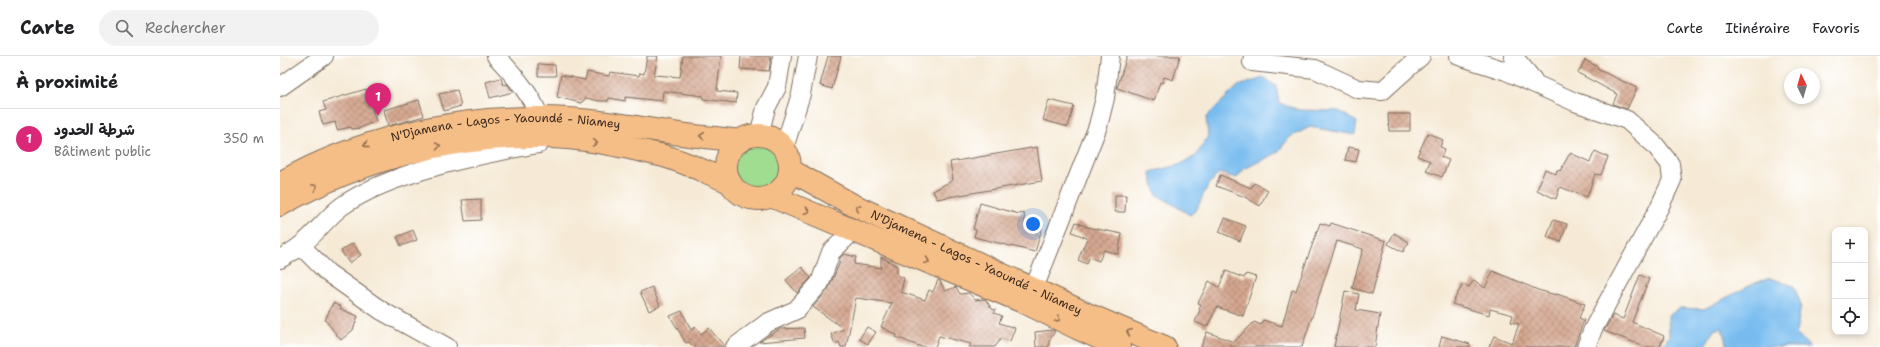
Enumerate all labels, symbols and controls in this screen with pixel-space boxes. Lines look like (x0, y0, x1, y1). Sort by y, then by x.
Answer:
search box (99, 10, 379, 46)
text: Carte (20, 15, 75, 40)
icon: search (113, 17, 135, 39)
text: Rechercher (145, 18, 226, 38)
text: Carte (1666, 19, 1703, 37)
text: Itinéraire (1725, 19, 1790, 37)
text: Favoris (1812, 19, 1860, 37)
north arrow (1784, 68, 1820, 104)
text: À proximité (16, 71, 118, 93)
pin: 1 (365, 83, 391, 116)
street label: N'Djamena - Lagos - Yaoundé - Niamey (389, 110, 622, 145)
text: شرطة الحدود (54, 120, 135, 140)
text: 1 (26, 130, 32, 147)
text: 350 m (223, 130, 264, 147)
one-way arrow (699, 131, 705, 140)
one-way arrow (592, 138, 598, 146)
one-way arrow (362, 141, 369, 149)
one-way arrow (434, 142, 441, 151)
text: Bâtiment public (54, 143, 151, 160)
one-way arrow (310, 184, 318, 192)
one-way arrow (855, 205, 863, 213)
street label: N'Djamena - Lagos - Yaoundé - Niamey (868, 206, 1085, 318)
one-way arrow (803, 207, 810, 215)
your location (1023, 214, 1043, 234)
map controls (1832, 227, 1868, 335)
button: + (1832, 227, 1868, 263)
one-way arrow (922, 256, 930, 264)
button: − (1832, 263, 1868, 299)
button: locate (1832, 299, 1868, 335)
one-way arrow (1054, 314, 1062, 322)
one-way arrow (1126, 329, 1134, 337)

